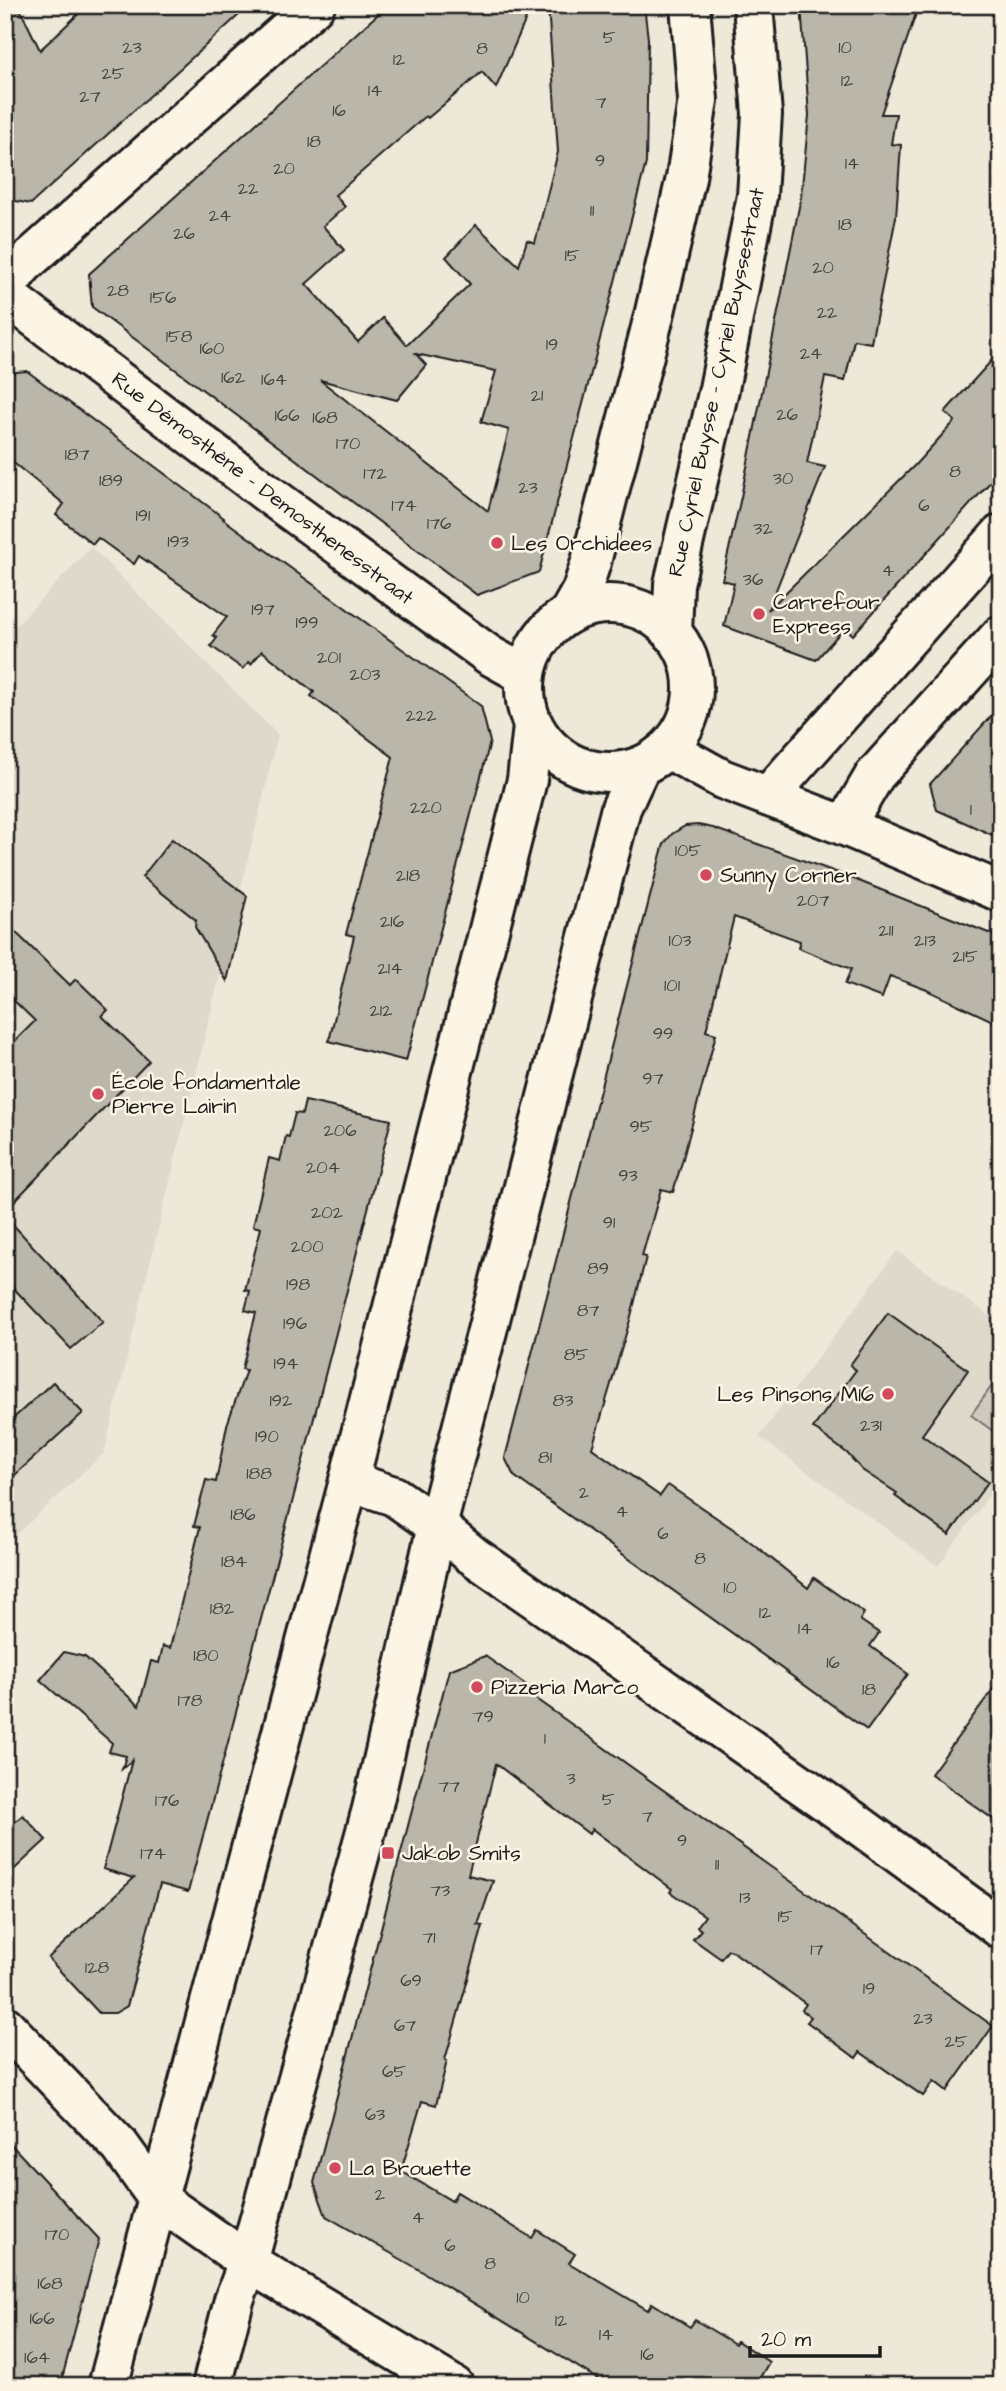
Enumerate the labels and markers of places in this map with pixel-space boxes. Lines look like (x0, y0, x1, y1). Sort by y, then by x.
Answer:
place label: Les Orchidees (511, 529, 652, 558)
marker: Les Orchidees (489, 535, 505, 551)
place label: Carrefour Express (773, 588, 880, 642)
marker: Carrefour Express (751, 606, 767, 622)
place label: Sunny Corner (720, 861, 857, 892)
marker: Sunny Corner (698, 867, 714, 883)
place label: École fondamentale Pierre Lairin (112, 1068, 301, 1121)
marker: École fondamentale Pierre Lairin (90, 1086, 106, 1102)
place label: Les Pinsons M16 (717, 1380, 874, 1409)
marker: Les Pinsons M16 (880, 1386, 896, 1402)
place label: Pizzeria Marco (491, 1673, 639, 1702)
marker: Pizzeria Marco (469, 1679, 485, 1695)
place label: Jakob Smits (402, 1839, 521, 1868)
marker: Jakob Smits (380, 1845, 396, 1861)
place label: La Brouette (349, 2154, 471, 2183)
marker: La Brouette (327, 2160, 343, 2176)

